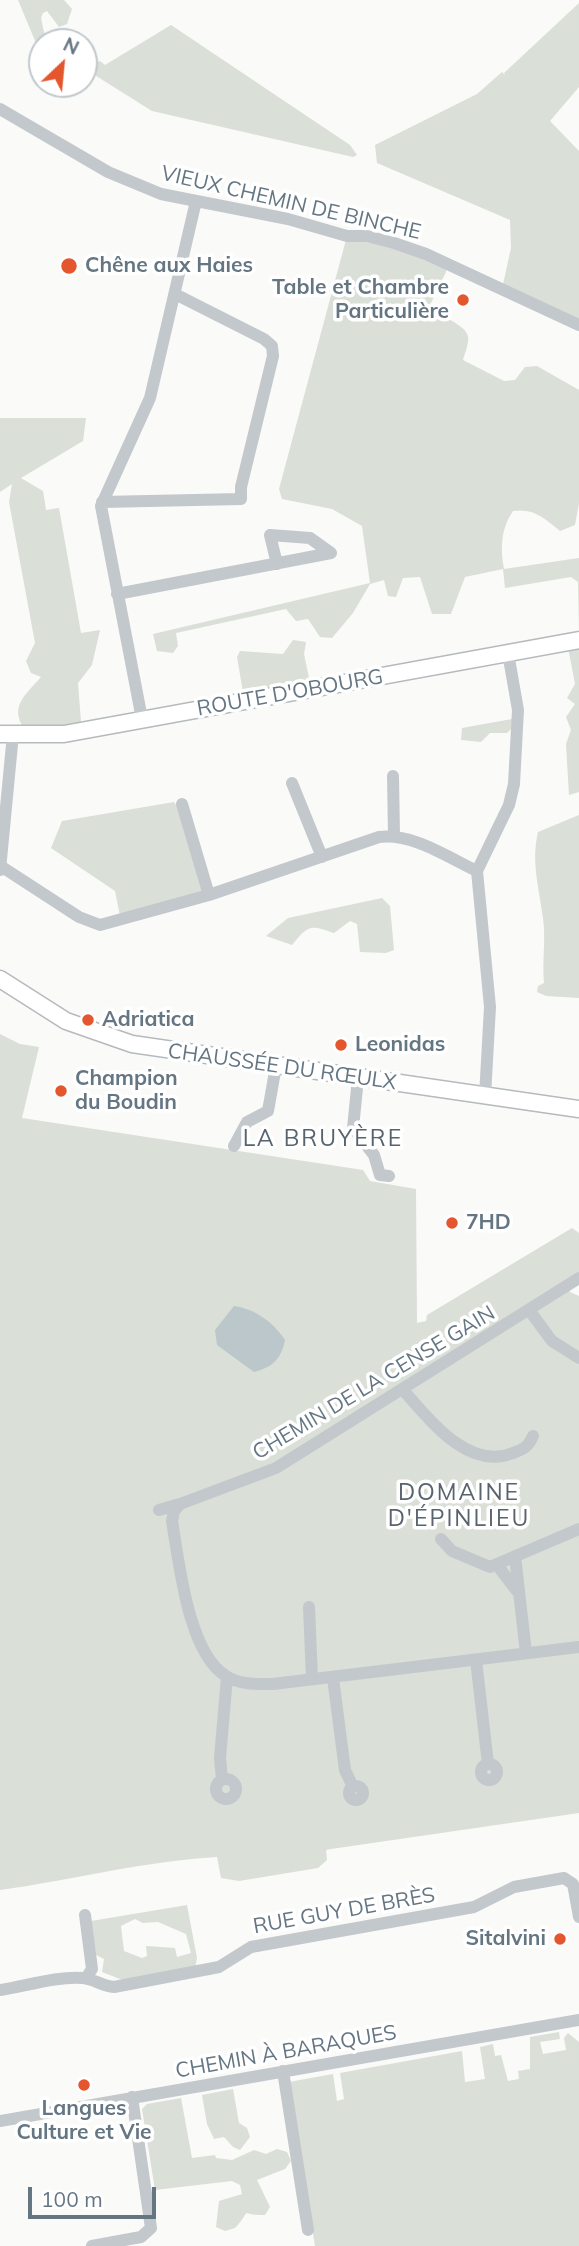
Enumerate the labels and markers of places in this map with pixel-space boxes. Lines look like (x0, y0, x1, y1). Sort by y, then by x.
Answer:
place label: Chêne aux Haies (85, 253, 253, 279)
marker: Chêne aux Haies (59, 256, 79, 276)
place label: Table et Chambre Particulière (272, 275, 449, 325)
marker: Table et Chambre Particulière (455, 292, 471, 308)
place label: Adriatica (102, 1007, 194, 1033)
marker: Adriatica (80, 1012, 96, 1028)
place label: Leonidas (355, 1032, 445, 1058)
marker: Leonidas (333, 1037, 349, 1053)
place label: Champion du Boudin (75, 1066, 178, 1116)
marker: Champion du Boudin (53, 1083, 69, 1099)
place label: 7HD (466, 1210, 511, 1236)
marker: 7HD (444, 1215, 460, 1231)
place label: Sitalvini (465, 1926, 546, 1952)
marker: Sitalvini (552, 1931, 568, 1947)
marker: Langues Culture et Vie (76, 2077, 92, 2093)
place label: Langues Culture et Vie (16, 2096, 152, 2146)

